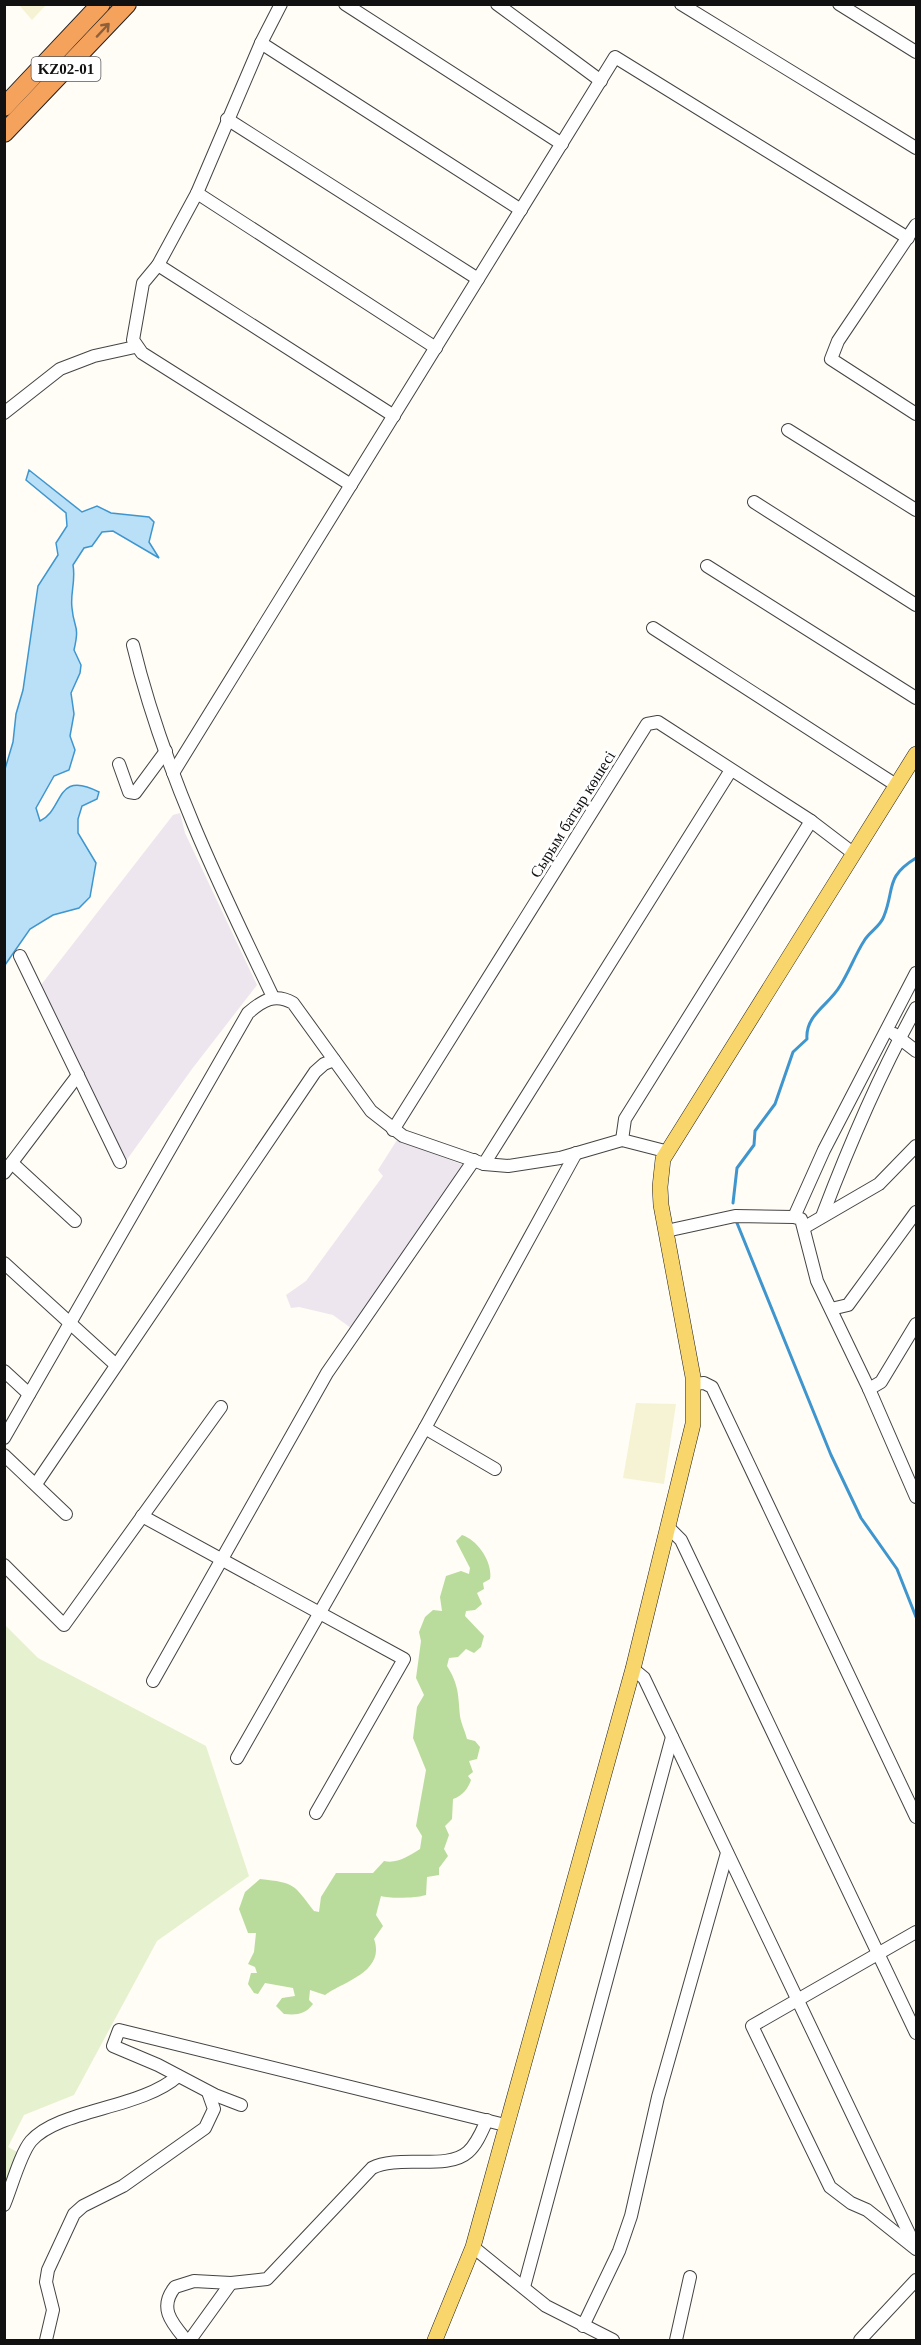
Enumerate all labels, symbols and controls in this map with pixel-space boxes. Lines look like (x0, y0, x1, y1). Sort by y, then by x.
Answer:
one-way arrow (96, 23, 110, 38)
road number: KZ02-01 (32, 57, 100, 81)
street label: Сырым батыр көшесі (527, 747, 619, 881)

